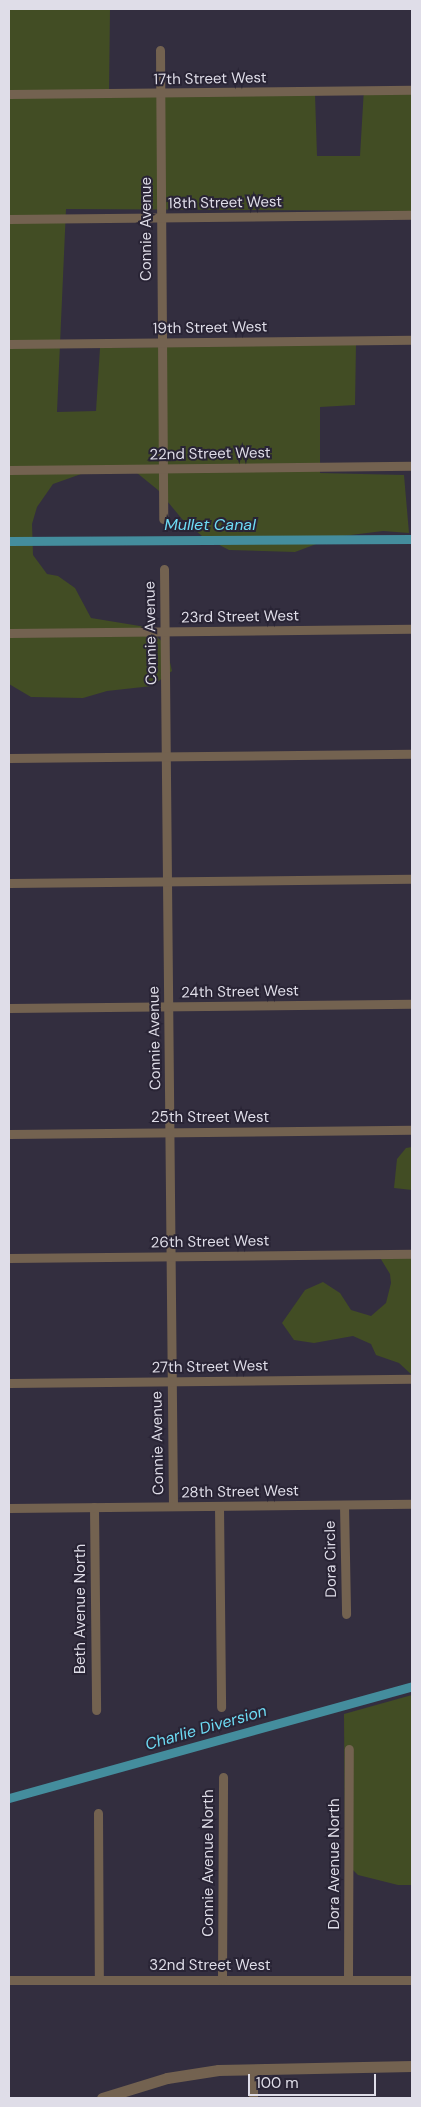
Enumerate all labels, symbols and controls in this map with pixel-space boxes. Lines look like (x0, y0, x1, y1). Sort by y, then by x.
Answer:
street label: 17th Street West (153, 69, 267, 89)
street label: Connie Avenue (138, 177, 156, 281)
street label: 18th Street West (168, 193, 282, 213)
street label: 19th Street West (153, 318, 267, 338)
street label: 22nd Street West (149, 444, 271, 464)
water label: Mullet Canal (164, 515, 256, 535)
street label: Connie Avenue (141, 581, 161, 685)
street label: 23rd Street West (181, 607, 299, 627)
street label: 24th Street West (181, 982, 299, 1002)
street label: Connie Avenue (145, 986, 165, 1090)
street label: 25th Street West (151, 1109, 269, 1127)
street label: 26th Street West (151, 1232, 269, 1252)
street label: 27th Street West (151, 1357, 269, 1377)
street label: Connie Avenue (148, 1391, 168, 1495)
street label: 28th Street West (181, 1482, 299, 1502)
street label: Dora Circle (321, 1520, 341, 1598)
street label: Beth Avenue North (72, 1544, 90, 1674)
water label: Charlie Diversion (143, 1701, 269, 1755)
street label: Connie Avenue North (200, 1789, 218, 1937)
street label: Dora Avenue North (326, 1798, 344, 1930)
street label: 32nd Street West (149, 1957, 271, 1975)
scale bar (251, 2064, 378, 2096)
text: 100 m (256, 2073, 299, 2093)

